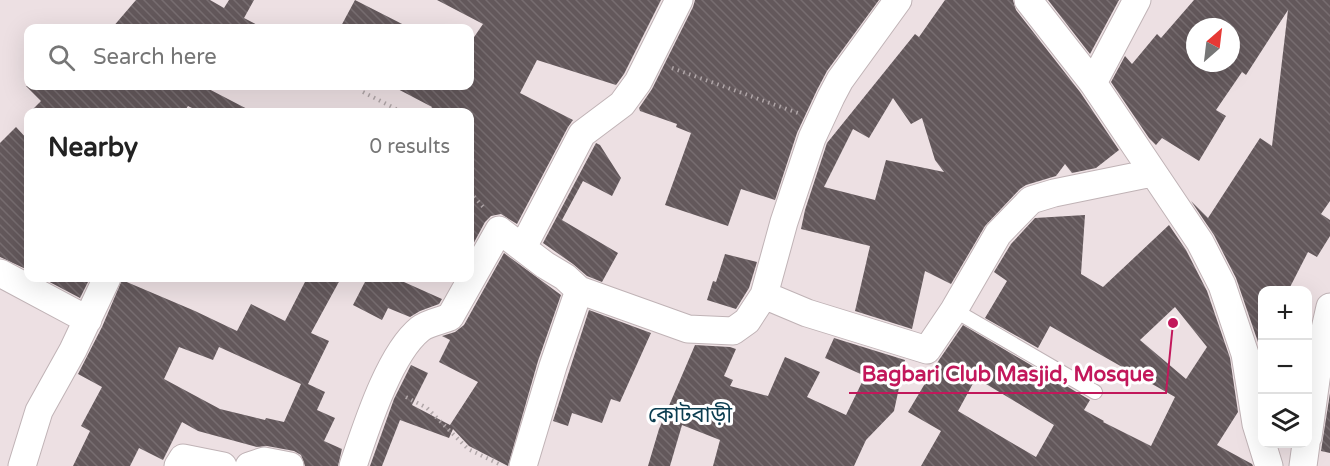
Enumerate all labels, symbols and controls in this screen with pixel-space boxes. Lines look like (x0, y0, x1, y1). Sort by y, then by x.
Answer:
north arrow (1186, 18, 1240, 72)
search box (24, 24, 474, 90)
icon: search (45, 41, 78, 74)
text: Search here (93, 44, 217, 70)
text: Nearby (48, 132, 138, 163)
text: 0 results (370, 135, 450, 159)
map controls (1258, 286, 1312, 448)
button: + (1258, 286, 1312, 340)
button: − (1258, 340, 1312, 394)
callout: Bagbari Club Masjid, Mosque (849, 354, 1166, 393)
text: Bagbari Club Masjid, Mosque (862, 362, 1154, 387)
button: layers (1258, 394, 1312, 448)
district label: কোটবাড়ী (648, 402, 733, 428)

